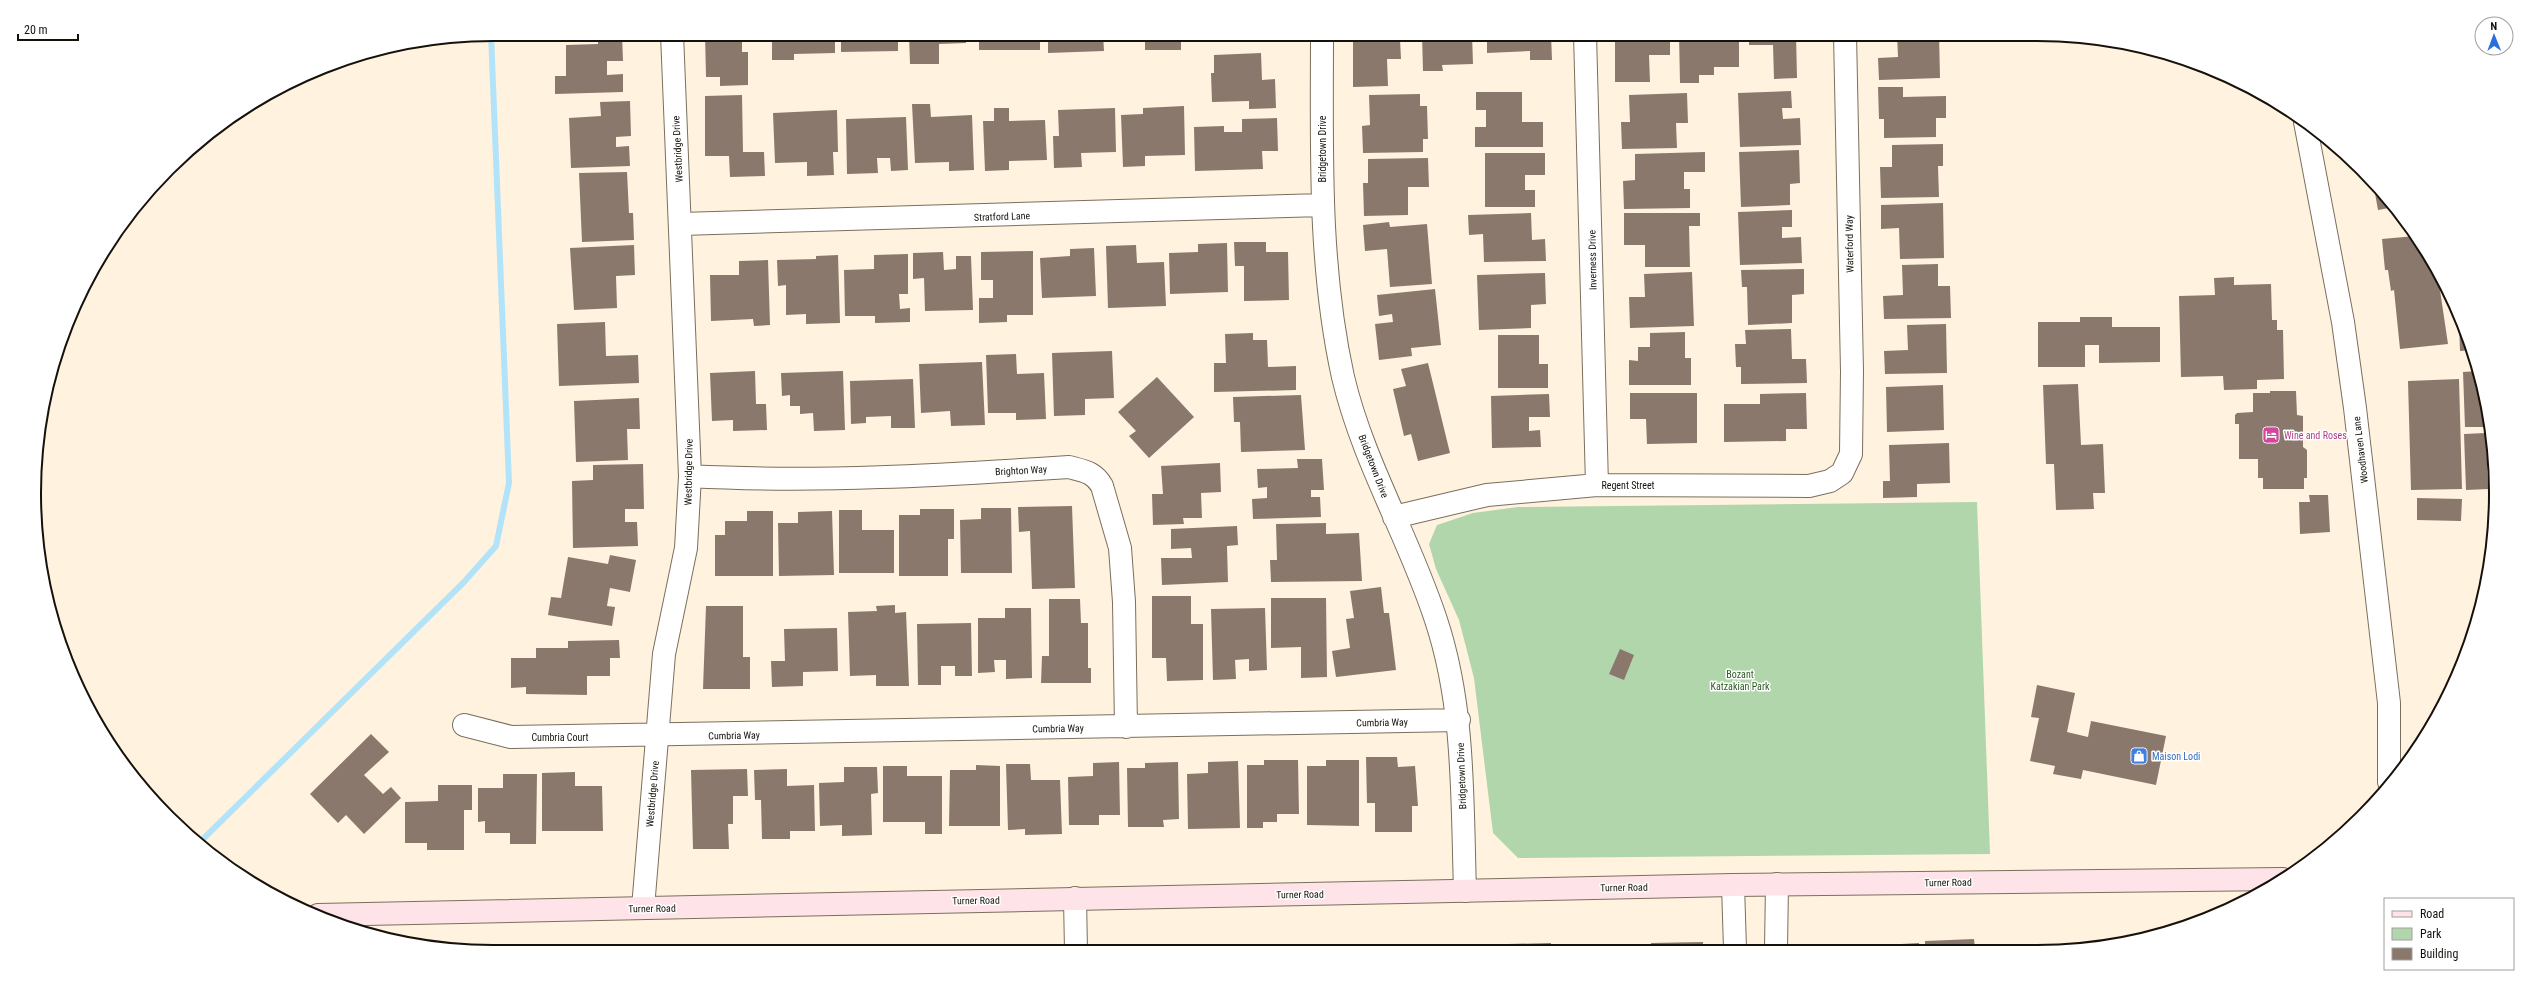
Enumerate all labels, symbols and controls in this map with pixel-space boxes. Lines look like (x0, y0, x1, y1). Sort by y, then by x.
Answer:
scale bar (18, 16, 78, 42)
north arrow (2474, 16, 2514, 56)
text: N (2490, 20, 2498, 33)
text: 20 m (24, 23, 48, 37)
street label: Westbridge Drive (670, 115, 685, 183)
street label: Bridgetown Drive (1317, 115, 1328, 182)
street label: Stratford Lane (974, 210, 1031, 223)
street label: Waterford Way (1843, 215, 1856, 273)
street label: Inverness Drive (1586, 229, 1599, 290)
street label: Woodhaven Lane (2351, 416, 2370, 484)
hotel icon: Wine and Roses (2261, 425, 2281, 445)
place label: Wine and Roses (2284, 430, 2347, 441)
street label: Bridgetown Drive (1356, 433, 1391, 500)
street label: Westbridge Drive (682, 438, 695, 505)
street label: Brighton Way (995, 464, 1047, 477)
street label: Regent Street (1601, 480, 1655, 491)
park label: Bozant Katzakian Park (1711, 669, 1770, 692)
street label: Cumbria Way (1356, 717, 1408, 728)
street label: Cumbria Way (1032, 723, 1084, 734)
street label: Cumbria Way (708, 730, 760, 741)
street label: Cumbria Court (531, 732, 589, 743)
street label: Bridgetown Drive (1455, 742, 1468, 810)
shop icon: Maison Lodi (2129, 746, 2149, 766)
place label: Maison Lodi (2152, 751, 2200, 762)
street label: Westbridge Drive (644, 760, 661, 828)
street label: Turner Road (1924, 877, 1972, 888)
street label: Turner Road (1600, 882, 1648, 893)
street label: Turner Road (1276, 889, 1324, 900)
street label: Turner Road (952, 895, 1000, 906)
legend (2384, 898, 2514, 970)
street label: Turner Road (628, 903, 676, 914)
text: Road (2420, 907, 2444, 921)
text: Park (2420, 927, 2442, 941)
text: Building (2420, 947, 2458, 961)

